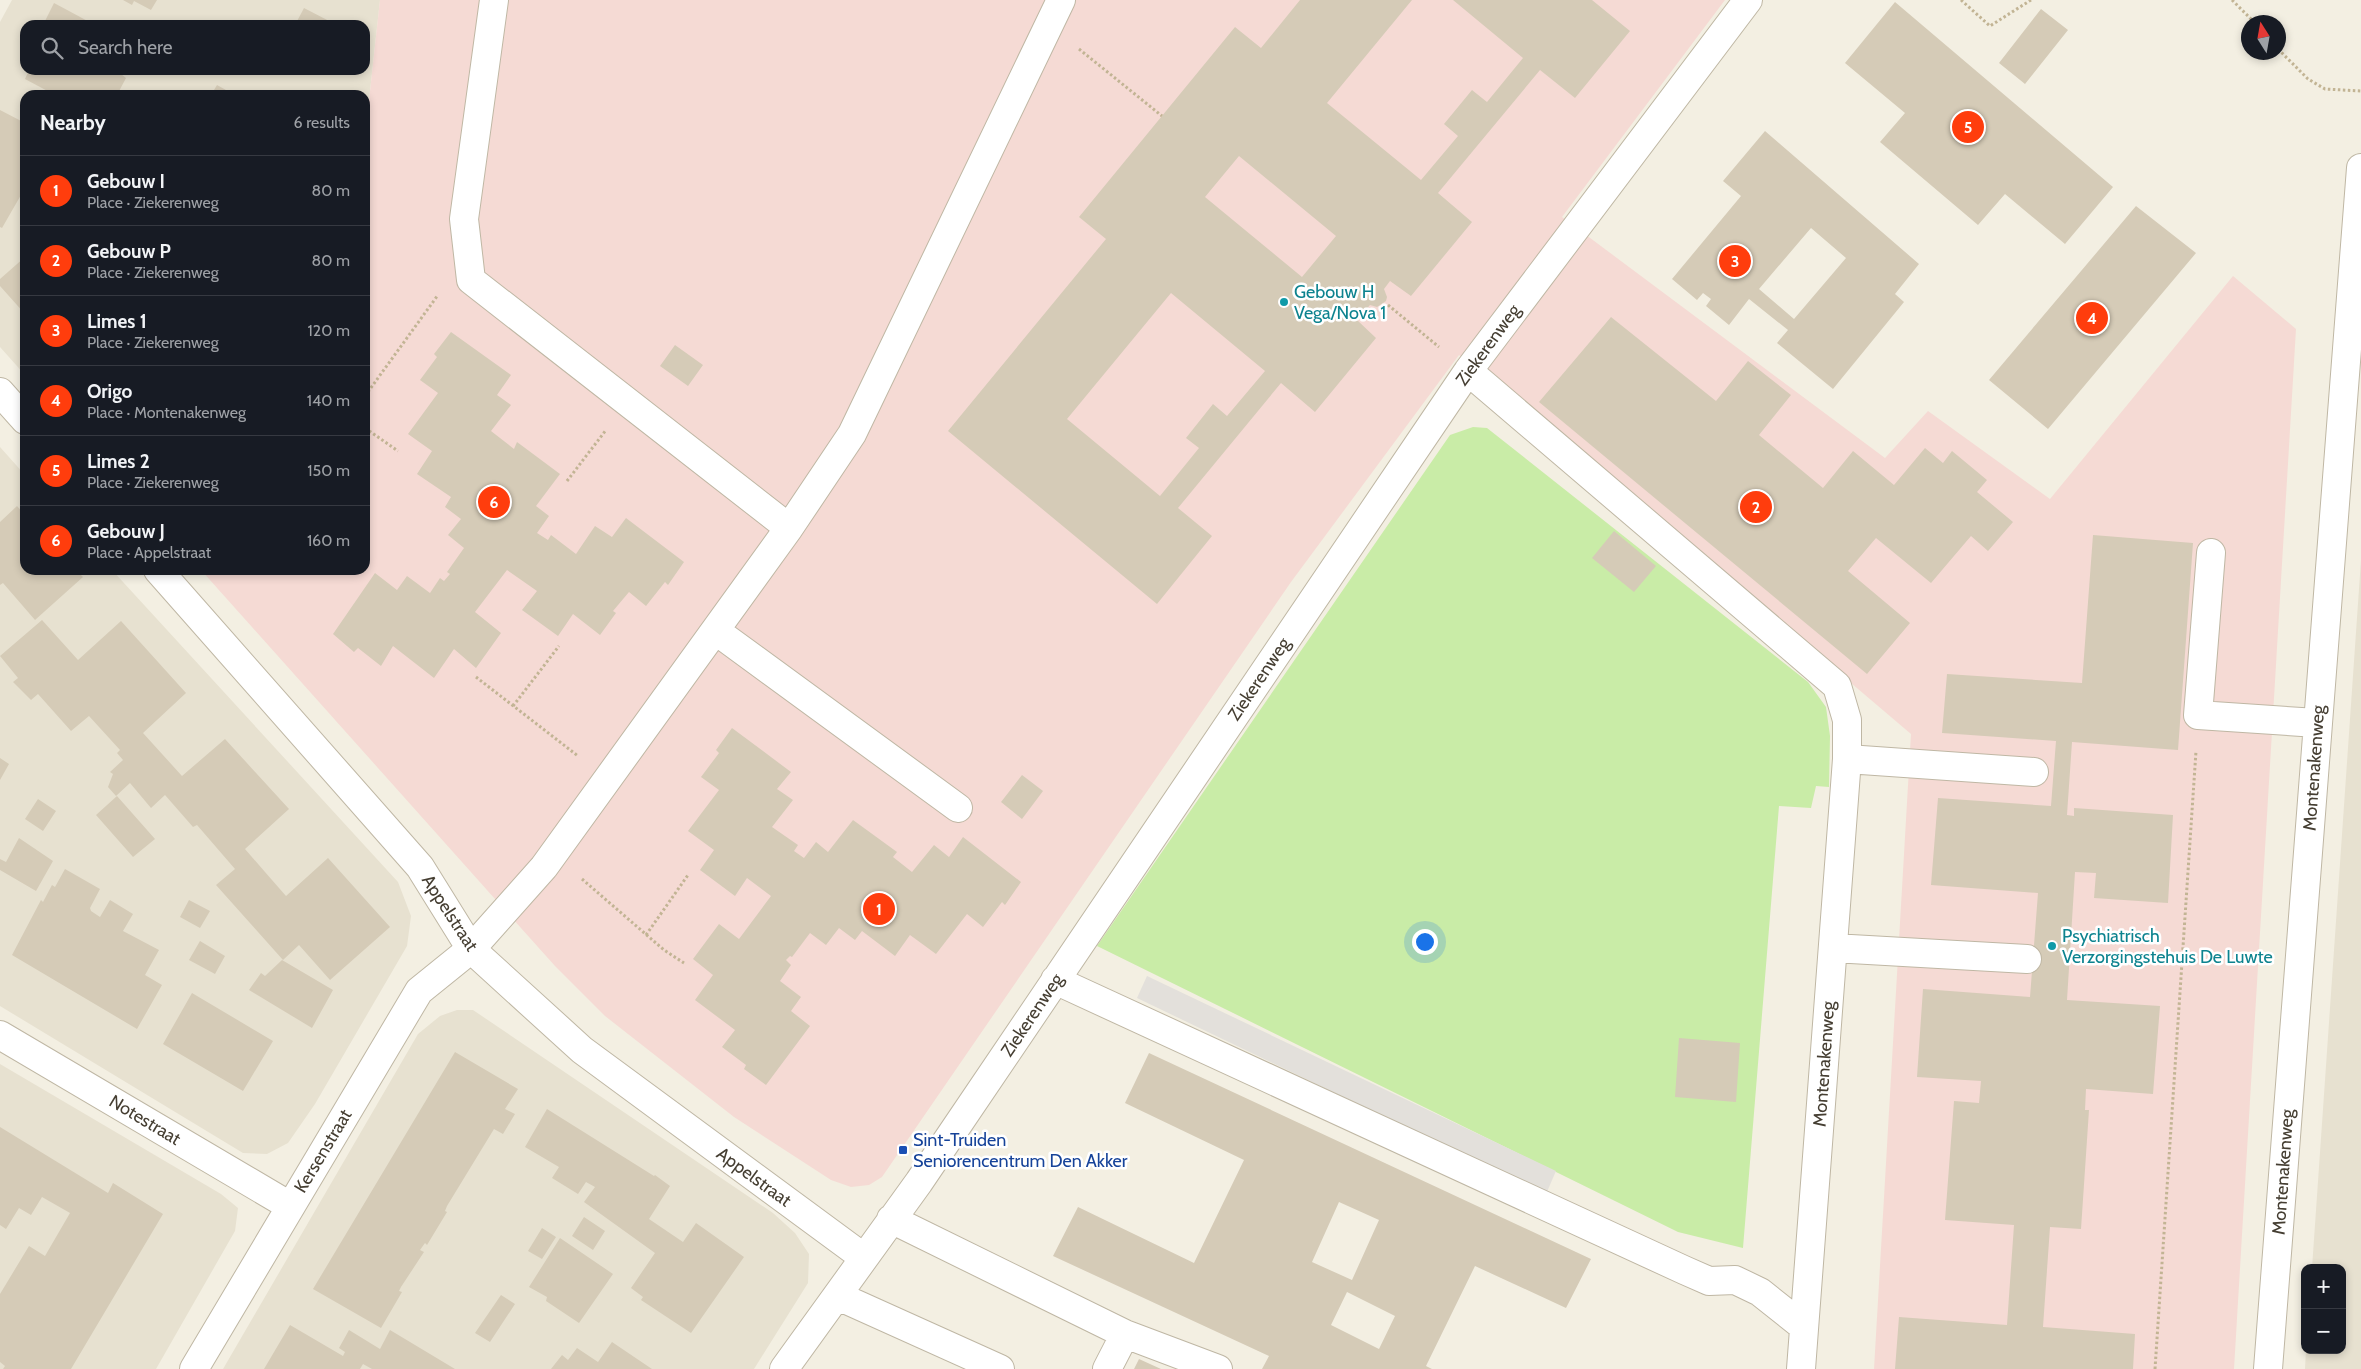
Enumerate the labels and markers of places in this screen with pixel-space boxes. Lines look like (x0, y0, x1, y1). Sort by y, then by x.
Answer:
pin: 5 (1952, 108, 1984, 146)
pin: 3 (1719, 242, 1751, 280)
place label: Gebouw H Vega/Nova 1 (1294, 281, 1386, 324)
marker: Gebouw H Vega/Nova 1 (1278, 296, 1290, 308)
pin: 4 (2076, 299, 2108, 337)
pin: 6 (478, 483, 510, 521)
pin: 2 (1740, 488, 1772, 526)
pin: 1 (863, 890, 895, 928)
place label: Psychiatrisch Verzorgingstehuis De Luwte (2062, 925, 2273, 968)
marker: Psychiatrisch Verzorgingstehuis De Luwte (2046, 940, 2058, 952)
place label: Sint-Truiden Seniorencentrum Den Akker (913, 1129, 1128, 1172)
marker: Sint-Truiden Seniorencentrum Den Akker (897, 1144, 909, 1156)

